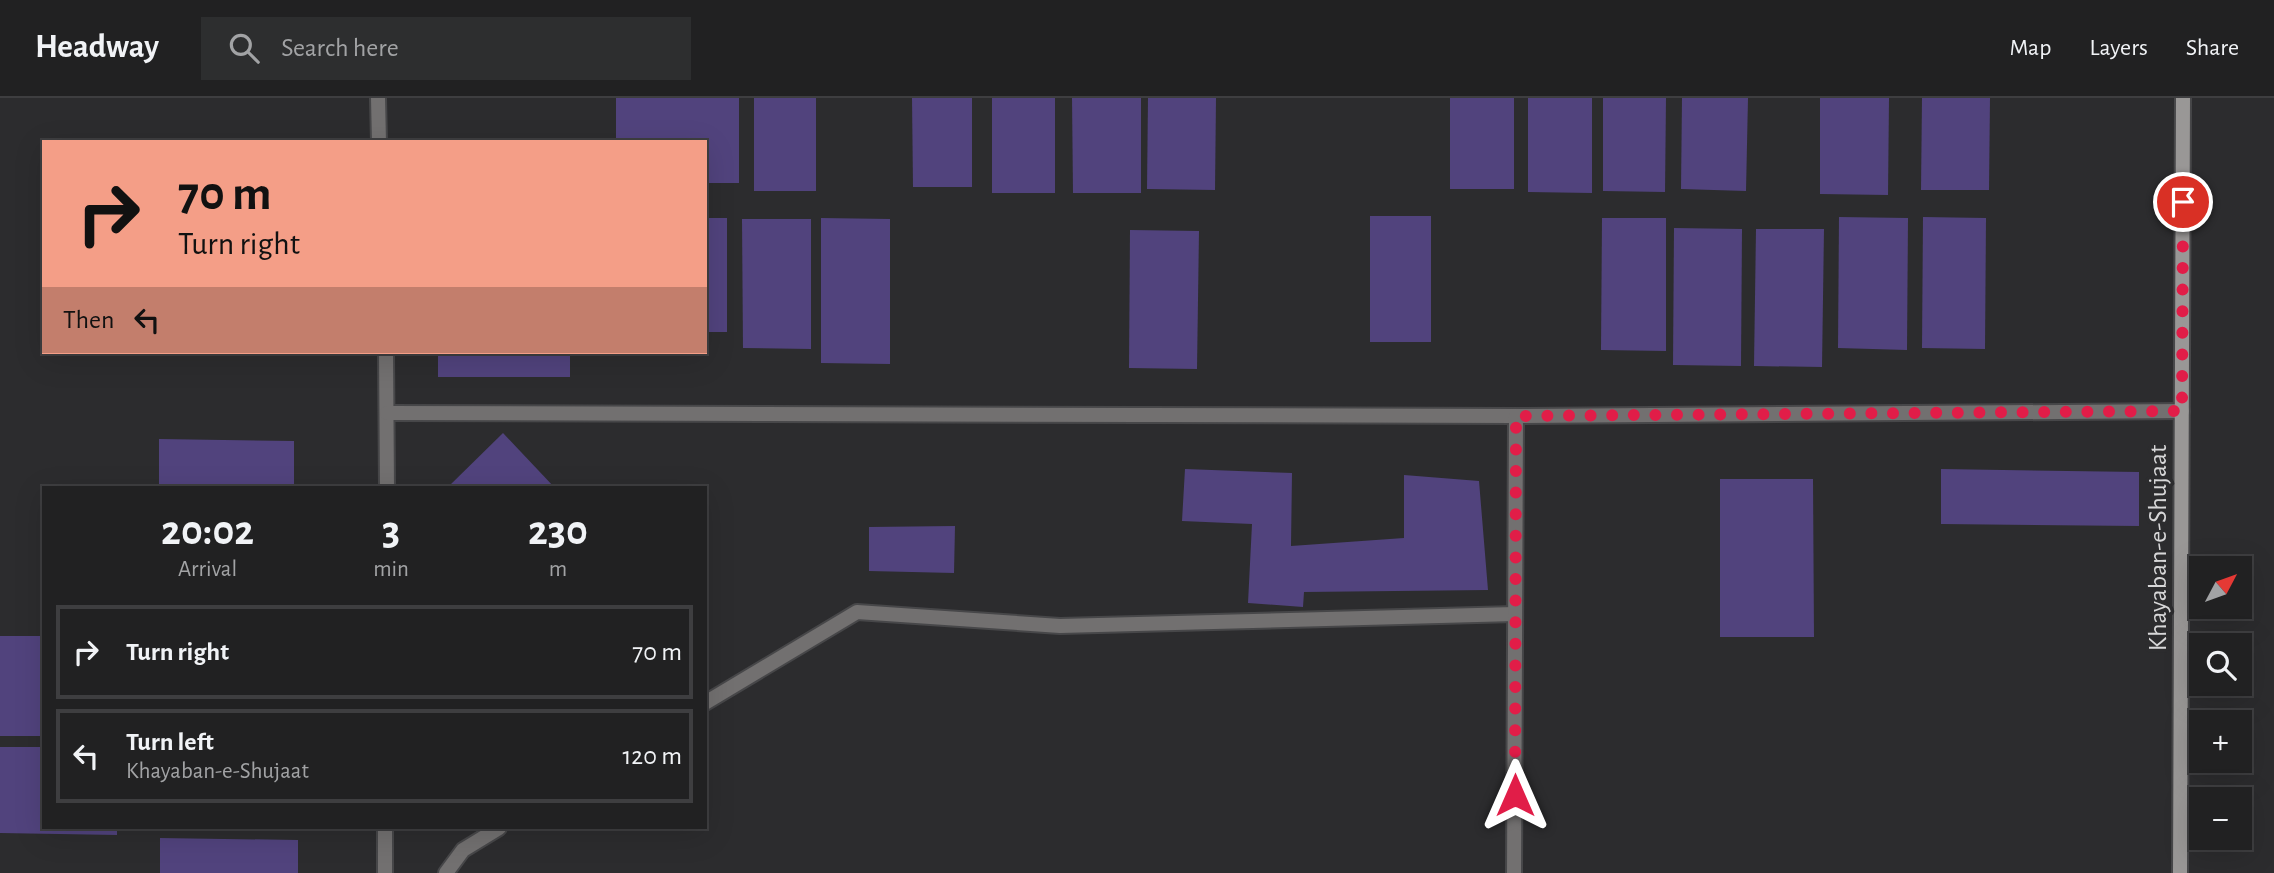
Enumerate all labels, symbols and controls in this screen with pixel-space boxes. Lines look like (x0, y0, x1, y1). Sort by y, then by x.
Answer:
search box (201, 17, 691, 80)
icon: search (225, 29, 263, 67)
text: Headway (35, 31, 159, 64)
text: Search here (281, 35, 399, 61)
text: Map (2009, 36, 2051, 60)
text: Layers (2089, 36, 2148, 60)
text: Share (2186, 36, 2239, 60)
icon: right (63, 168, 154, 259)
text: 70 m (178, 170, 272, 219)
pin (2153, 172, 2213, 232)
icon: arrive (2164, 183, 2202, 221)
text: Turn right (178, 228, 300, 260)
icon: left (128, 301, 166, 339)
text: Then (63, 307, 114, 333)
street label: Khayaban-e-Shujaat (2145, 445, 2171, 651)
text: 20:02 (161, 510, 254, 552)
text: 3 (382, 510, 400, 552)
text: 230 (528, 510, 588, 552)
north arrow (2189, 556, 2252, 620)
map controls (2189, 556, 2252, 850)
text: Arrival (178, 558, 237, 581)
text: min (373, 558, 409, 581)
text: m (549, 558, 567, 581)
icon: right (67, 633, 105, 671)
button: search (2189, 633, 2252, 696)
text: Turn right (126, 639, 229, 665)
text: 70 m (632, 639, 682, 665)
button: + (2189, 710, 2252, 773)
text: Turn left (126, 729, 214, 755)
icon: left (67, 737, 105, 775)
text: 120 m (622, 743, 682, 769)
position arrow (1478, 758, 1552, 832)
text: Khayaban-e-Shujaat (126, 760, 309, 783)
button: − (2189, 787, 2252, 850)

